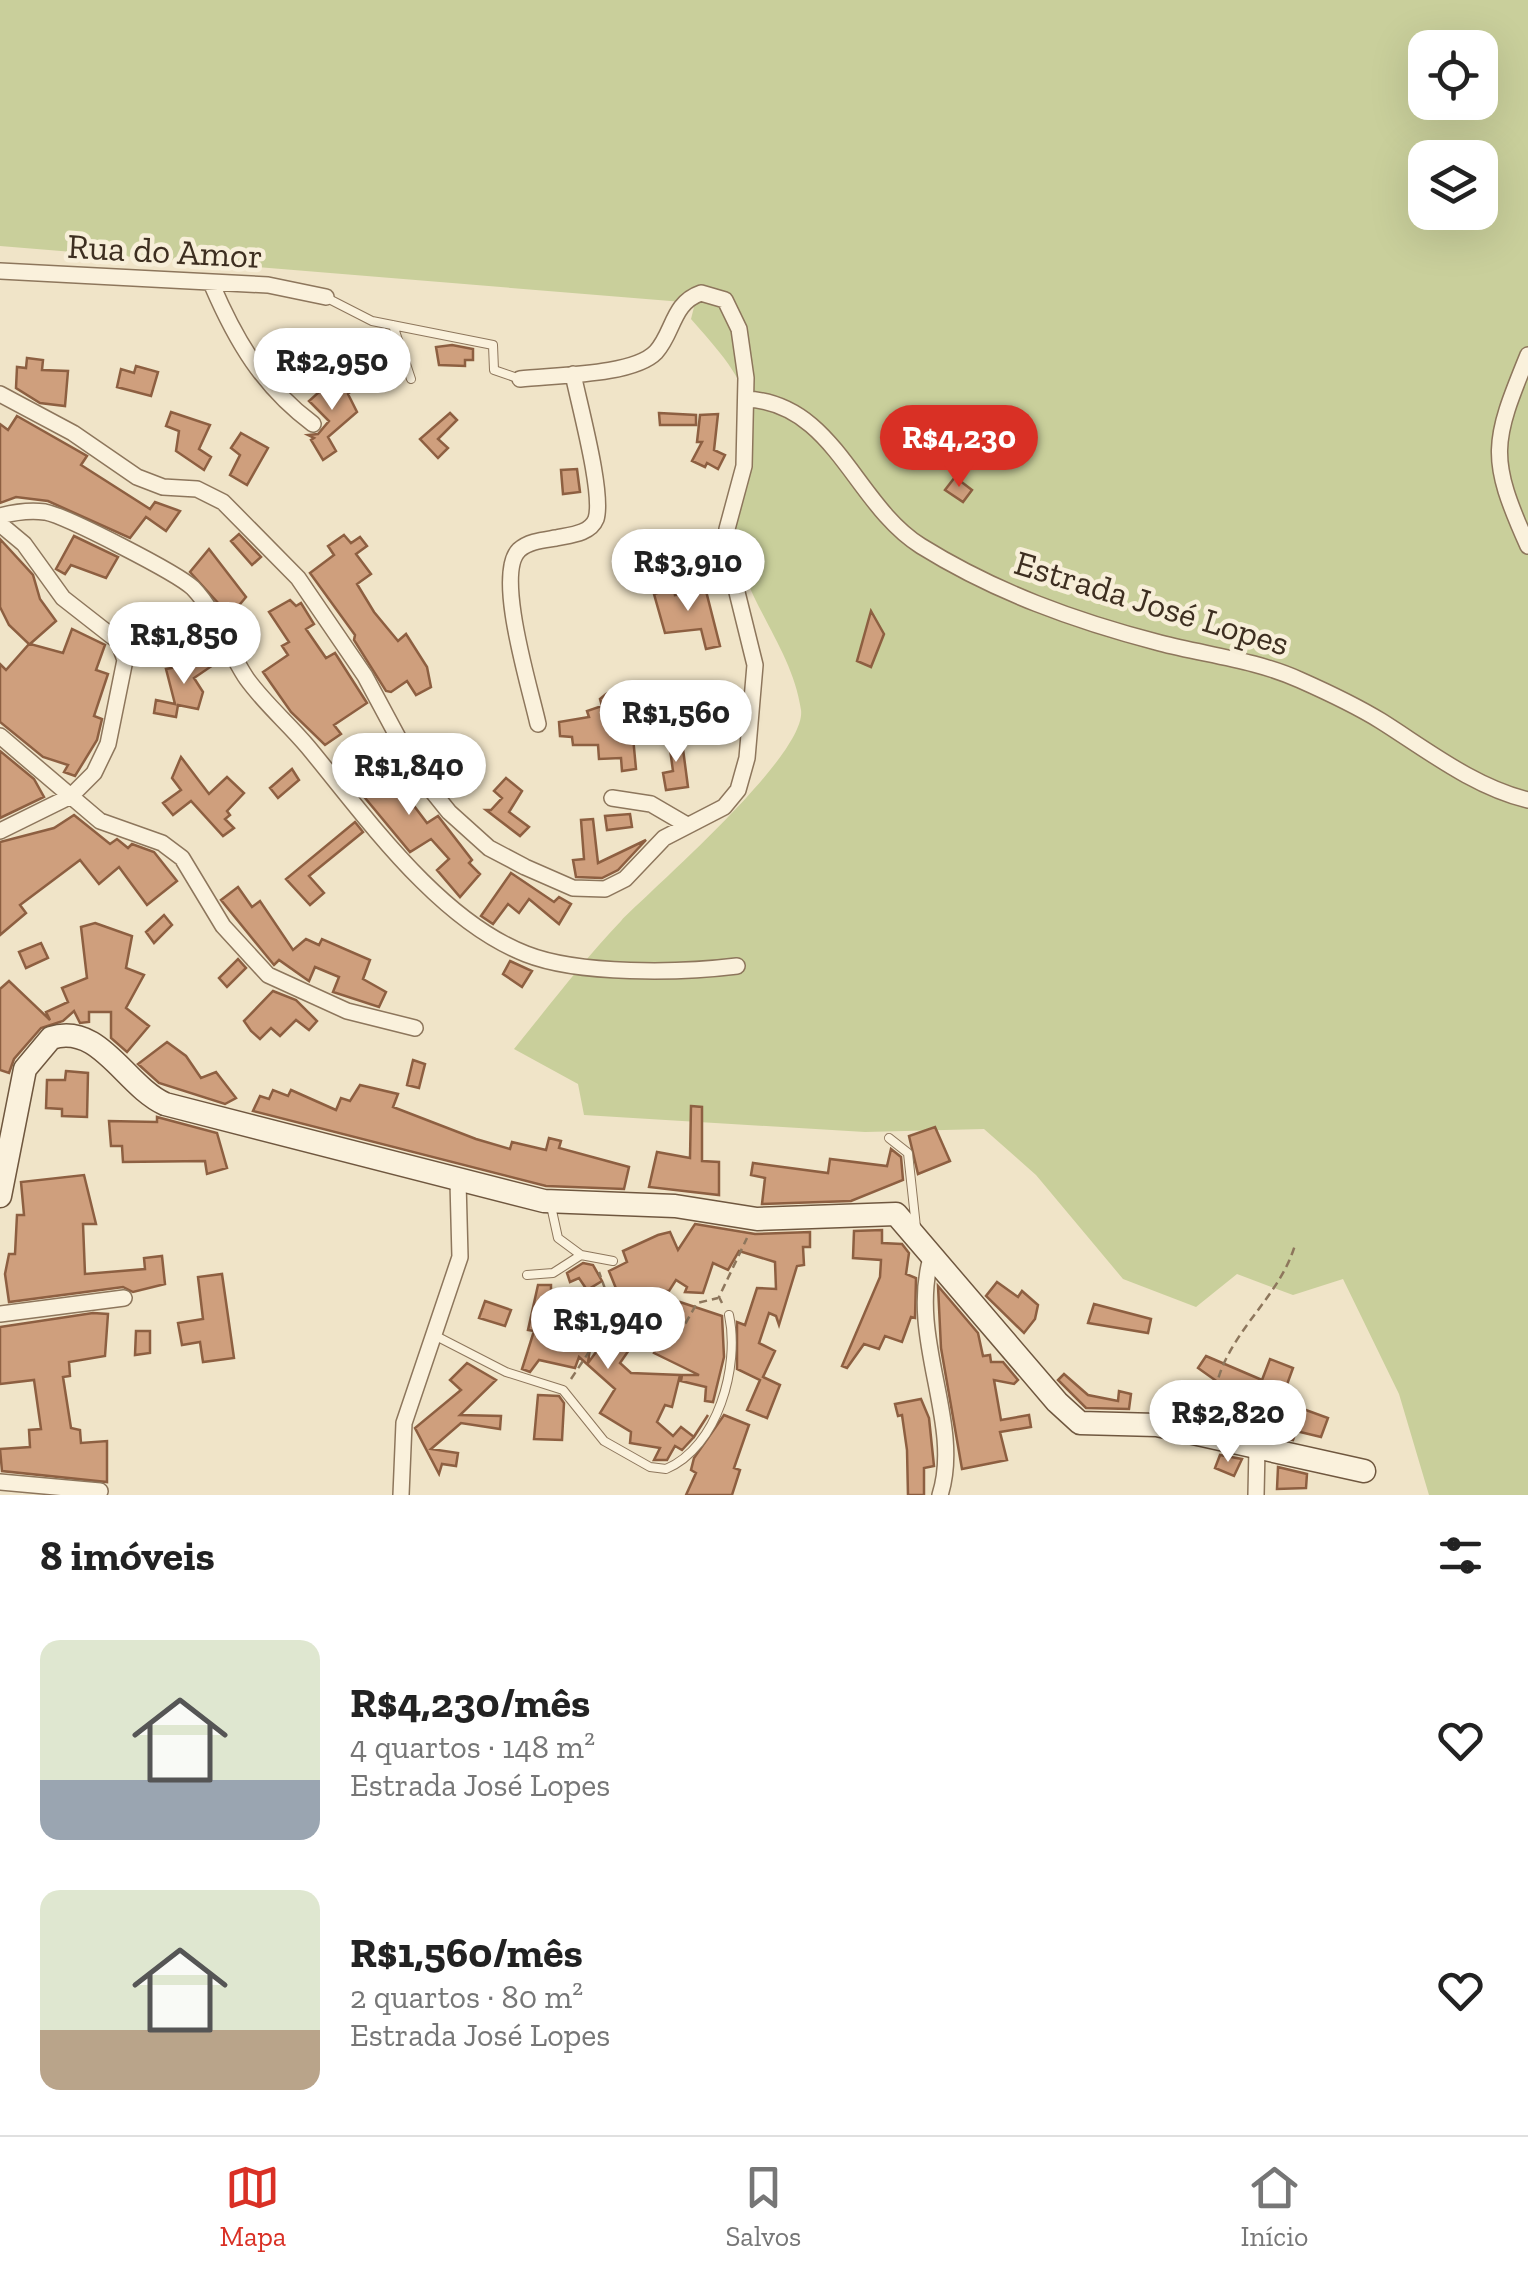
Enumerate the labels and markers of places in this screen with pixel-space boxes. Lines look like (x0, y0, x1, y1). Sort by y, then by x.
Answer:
pin: R$2,950 (240, 328, 424, 413)
pin: R$4,230 (867, 405, 1051, 490)
pin: R$3,910 (596, 529, 780, 614)
pin: R$1,850 (92, 602, 276, 687)
pin: R$1,560 (584, 680, 768, 765)
pin: R$1,840 (317, 733, 501, 818)
pin: R$1,940 (516, 1287, 700, 1372)
pin: R$2,820 (1136, 1380, 1320, 1465)

